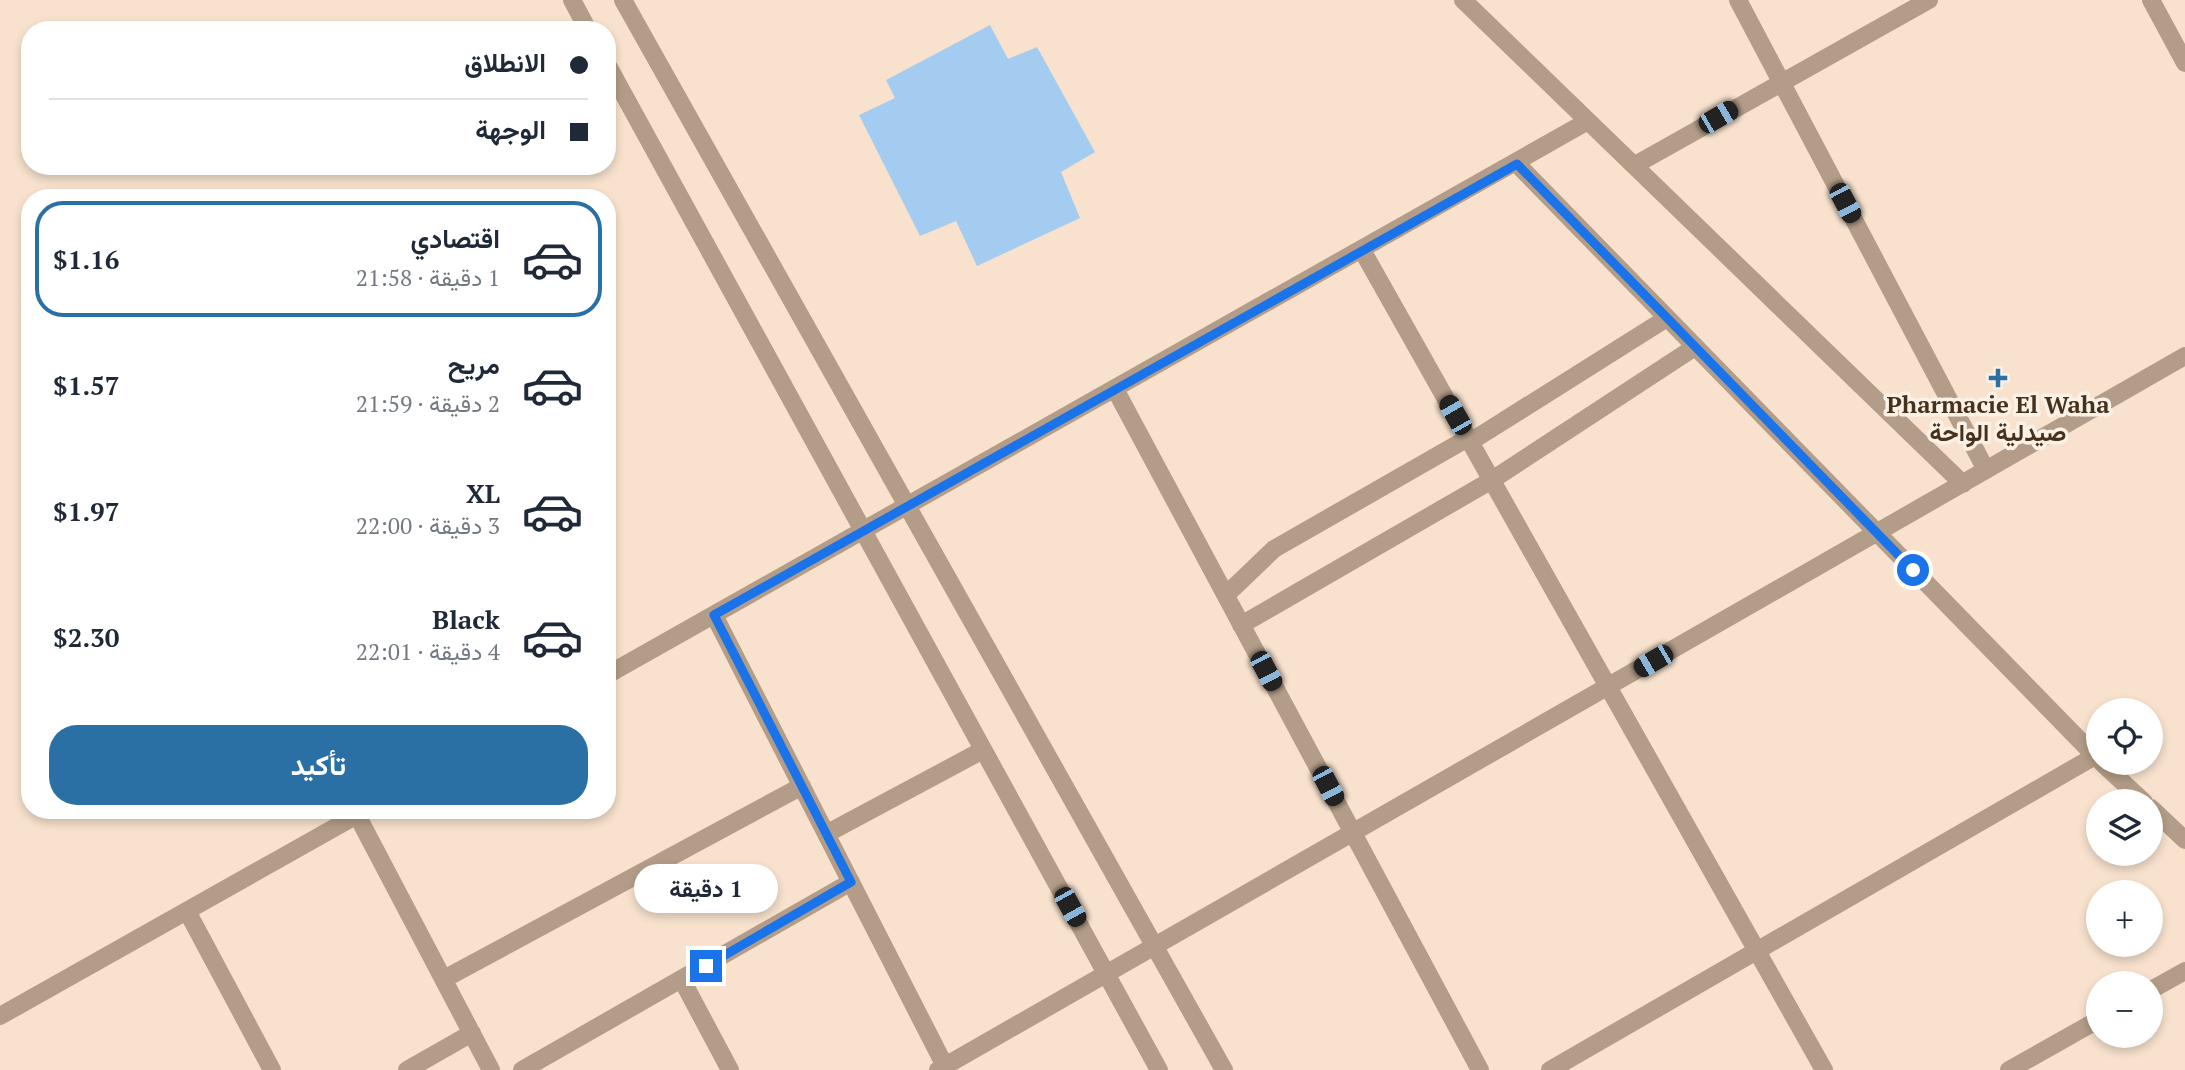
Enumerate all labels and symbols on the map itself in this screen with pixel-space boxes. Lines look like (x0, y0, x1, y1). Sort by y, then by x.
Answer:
car (1695, 97, 1742, 137)
car (1826, 180, 1865, 226)
marker: Pharmacie El Waha صيدلية الواحة (1990, 370, 2006, 386)
place label: Pharmacie El Waha صيدلية الواحة (1886, 388, 2110, 448)
car (1436, 392, 1475, 438)
route start (1897, 554, 1929, 586)
car (1630, 641, 1677, 681)
car (1247, 648, 1286, 694)
car (1309, 763, 1348, 809)
callout: 1 دقيقة (634, 864, 778, 914)
car (1051, 884, 1090, 930)
route end (690, 950, 722, 982)

